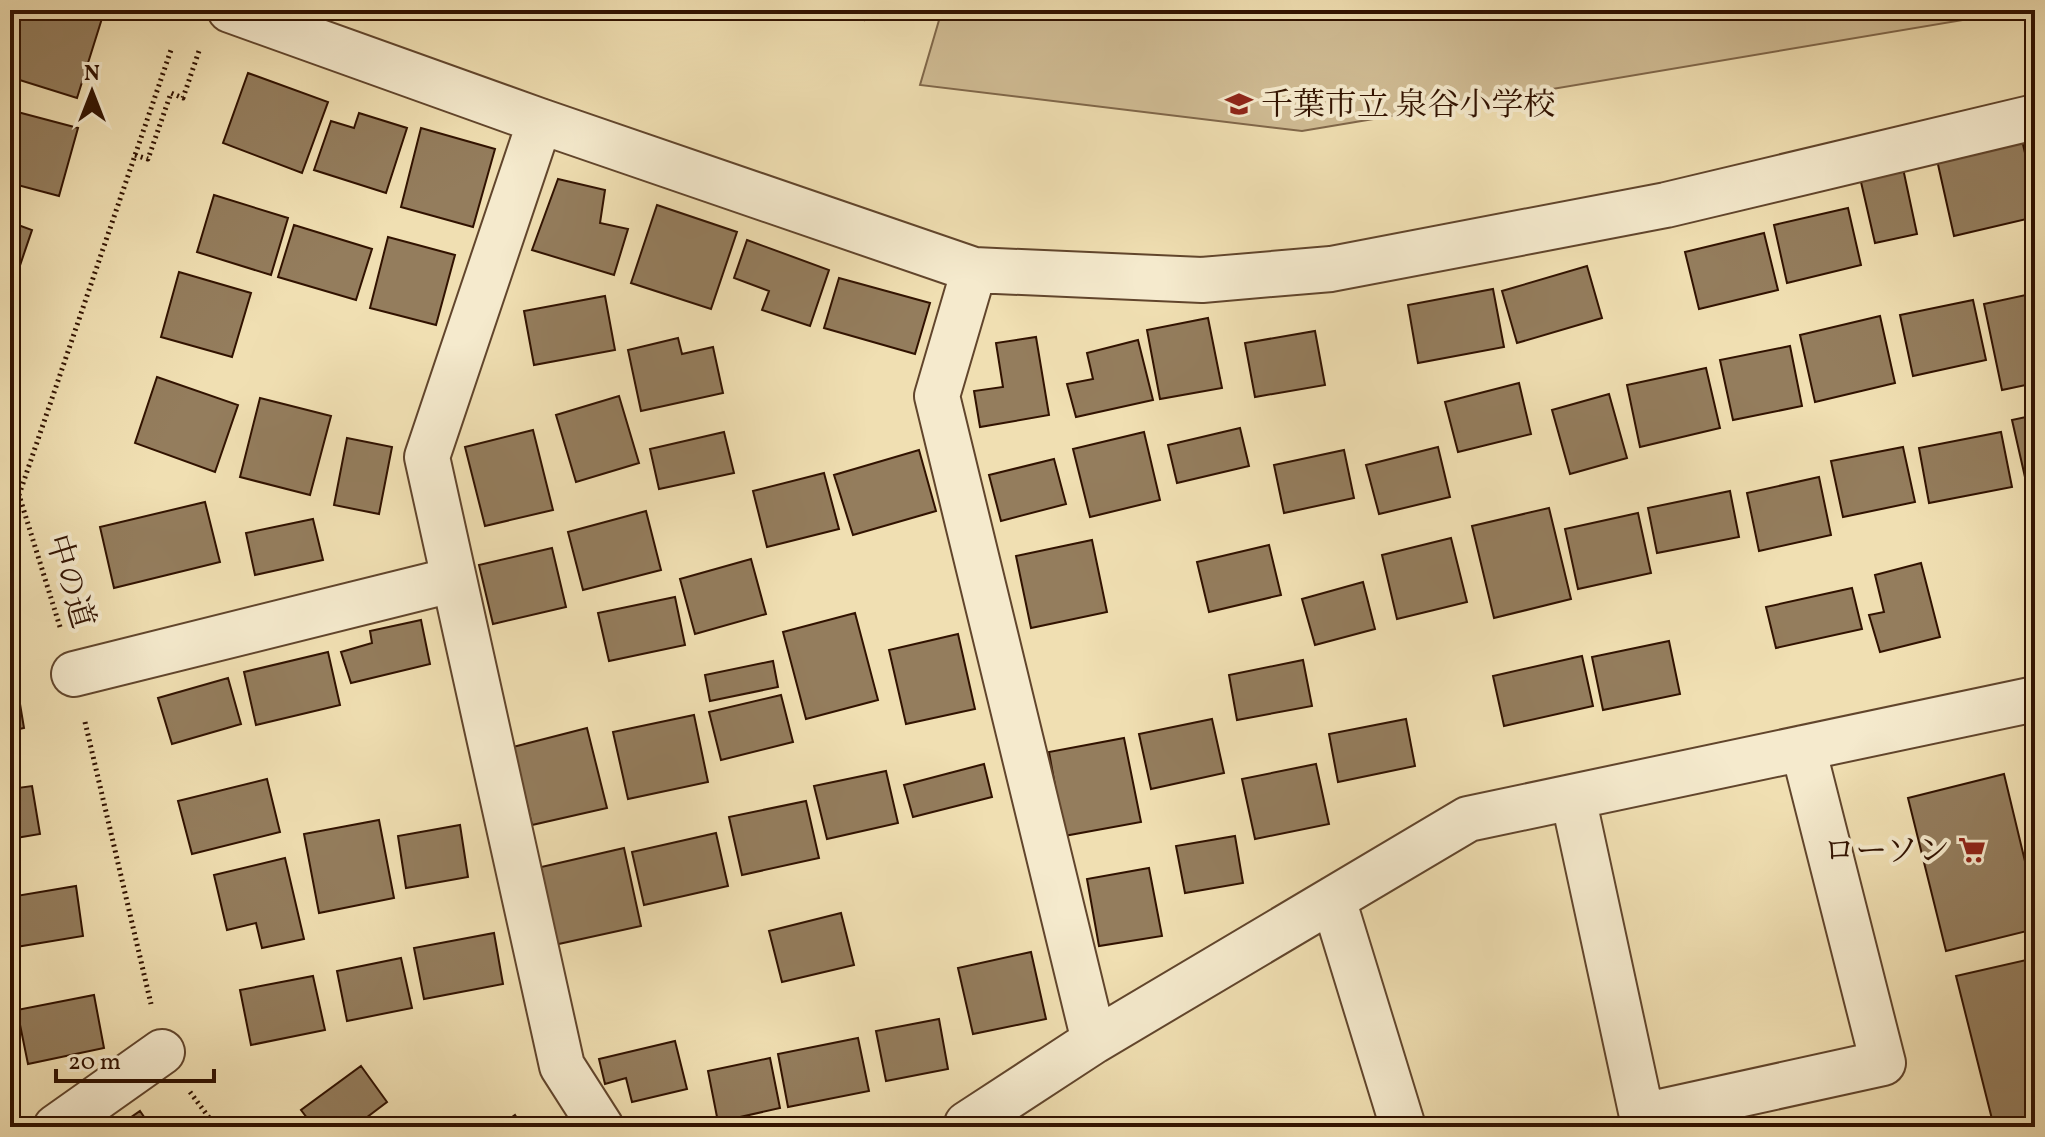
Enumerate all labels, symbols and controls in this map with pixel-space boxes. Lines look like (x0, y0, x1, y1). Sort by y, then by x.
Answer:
north arrow (52, 52, 132, 132)
text: N (84, 59, 100, 90)
place label: 千葉市立 泉谷小学校 (1261, 85, 1555, 129)
school or university icon: 千葉市立 泉谷小学校 (1224, 89, 1254, 119)
street label: 中の道 (33, 530, 103, 634)
place label: ローソン (1823, 831, 1950, 875)
supermarket icon: ローソン (1957, 835, 1987, 865)
scale bar (56, 1033, 214, 1083)
text: 20 m (68, 1046, 121, 1080)

